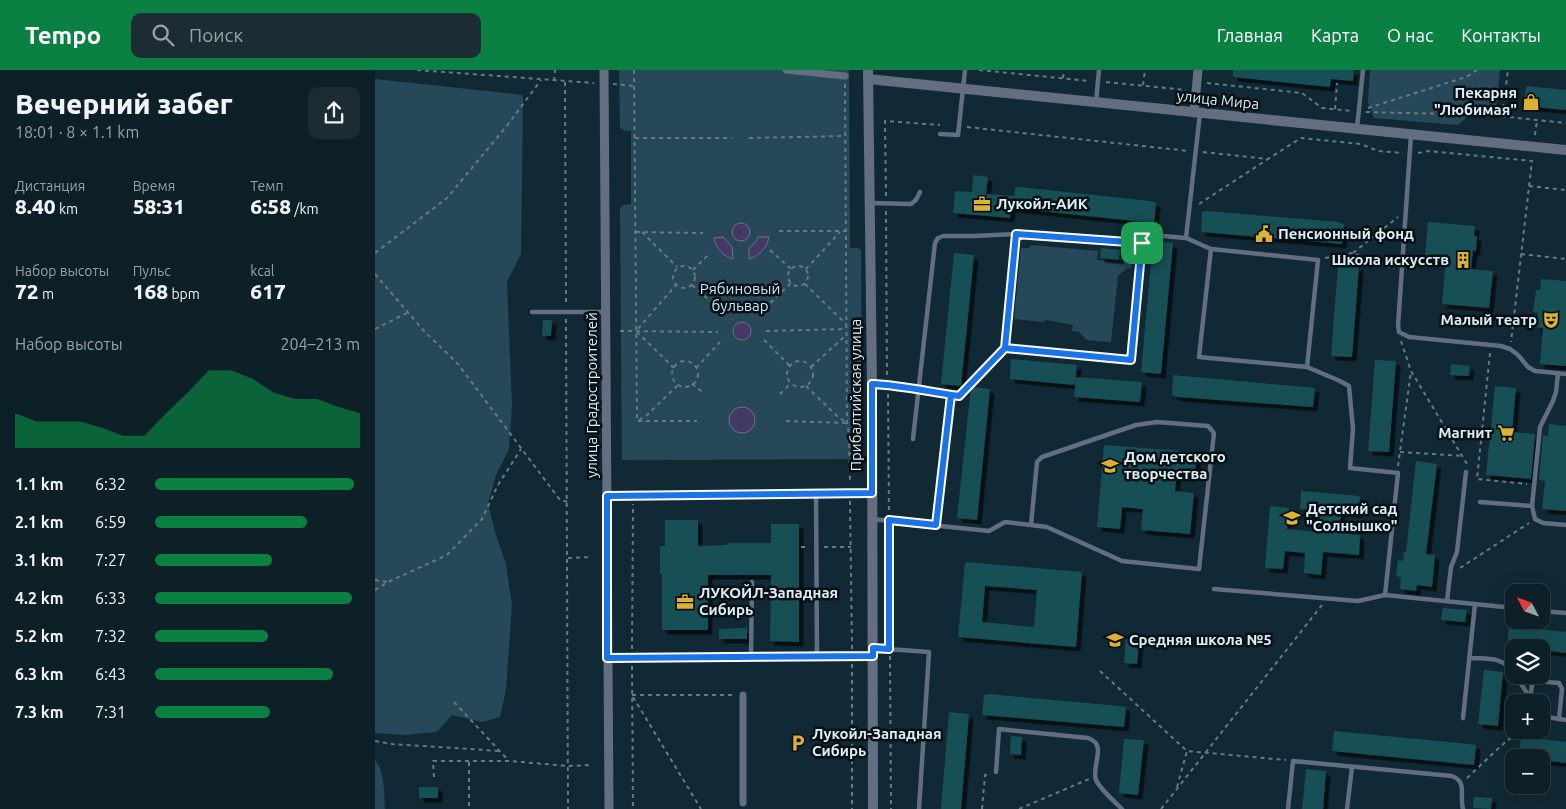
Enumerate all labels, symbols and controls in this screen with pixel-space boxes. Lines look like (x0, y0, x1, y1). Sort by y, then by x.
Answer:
search box (131, 13, 481, 58)
icon: search (149, 21, 177, 49)
text: Tempo (25, 22, 101, 49)
text: Поиск (189, 24, 243, 46)
text: Главная (1217, 25, 1283, 45)
text: Карта (1311, 25, 1359, 45)
text: О нас (1387, 25, 1433, 45)
text: Контакты (1461, 25, 1541, 45)
place label: Пекарня "Любимая" (1434, 84, 1517, 118)
button: share (308, 87, 360, 139)
street label: улица Мира (1176, 87, 1260, 112)
text: Вечерний забег (15, 88, 233, 119)
shop icon: Пекарня "Любимая" (1521, 92, 1541, 112)
text: 18:01 · 8 × 1.1 km (15, 123, 139, 141)
text: Дистанция (15, 178, 85, 194)
text: Время (133, 178, 175, 194)
text: Темп (250, 178, 283, 194)
text: 8.40 (15, 194, 56, 218)
text: 58:31 (133, 194, 185, 218)
text: 6:58 (250, 194, 291, 218)
office icon: Лукойл-АИК (972, 194, 992, 214)
place label: Лукойл-АИК (996, 195, 1088, 212)
text: km (56, 201, 78, 217)
text: /km (291, 201, 319, 217)
pin (1121, 222, 1163, 264)
public building icon: Пенсионный фонд (1254, 224, 1274, 244)
place label: Пенсионный фонд (1278, 225, 1414, 242)
icon: arrive (1128, 229, 1156, 257)
building icon: Школа искусств (1453, 250, 1473, 270)
place label: Школа искусств (1331, 251, 1449, 268)
text: Набор высоты (15, 263, 109, 279)
text: Пульс (133, 263, 171, 279)
text: kcal (250, 263, 275, 279)
text: 72 (15, 279, 39, 303)
text: 168 (133, 279, 168, 303)
text: 617 (250, 279, 286, 303)
park label: Рябиновый бульвар (700, 280, 780, 314)
text: m (39, 286, 54, 302)
text: bpm (168, 286, 200, 302)
theatre icon: Малый театр (1541, 310, 1561, 330)
place label: Малый театр (1441, 311, 1537, 328)
street label: улица Градостроителей (583, 312, 600, 478)
street label: Прибалтийская улица (847, 319, 864, 471)
text: Набор высоты (15, 335, 123, 353)
text: 204–213 m (280, 335, 360, 353)
supermarket icon: Магнит (1496, 423, 1516, 443)
place label: Магнит (1438, 424, 1492, 441)
place label: Дом детского творчества (1124, 448, 1226, 482)
school or university icon: Дом детского творчества (1100, 456, 1120, 476)
text: 1.1 km (15, 475, 64, 493)
text: 6:32 (95, 475, 126, 493)
place label: Детский сад "Солнышко" (1306, 500, 1397, 534)
school or university icon: Детский сад "Солнышко" (1282, 508, 1302, 528)
text: 2.1 km (15, 513, 64, 531)
text: 6:59 (95, 513, 126, 531)
text: 3.1 km (15, 551, 64, 569)
text: 7:27 (95, 551, 126, 569)
place label: ЛУКОЙЛ-Западная Сибирь (699, 583, 838, 618)
north arrow (1505, 584, 1550, 629)
map controls (1505, 584, 1550, 794)
text: 4.2 km (15, 589, 64, 607)
text: 6:33 (95, 589, 126, 607)
office icon: ЛУКОЙЛ-Западная Сибирь (675, 592, 695, 612)
text: 5.2 km (15, 627, 64, 645)
text: 7:32 (95, 627, 126, 645)
school or university icon: Средняя школа №5 (1105, 630, 1125, 650)
place label: Средняя школа №5 (1129, 631, 1272, 648)
button: layers (1505, 639, 1550, 684)
text: 6.3 km (15, 665, 64, 683)
text: 6:43 (95, 665, 126, 683)
button: + (1505, 694, 1550, 739)
text: 7.3 km (15, 703, 64, 721)
text: 7:31 (95, 703, 126, 721)
place label: Лукойл-Западная Сибирь (812, 725, 942, 759)
parking icon: Лукойл-Западная Сибирь (788, 733, 808, 753)
button: − (1505, 749, 1550, 794)

